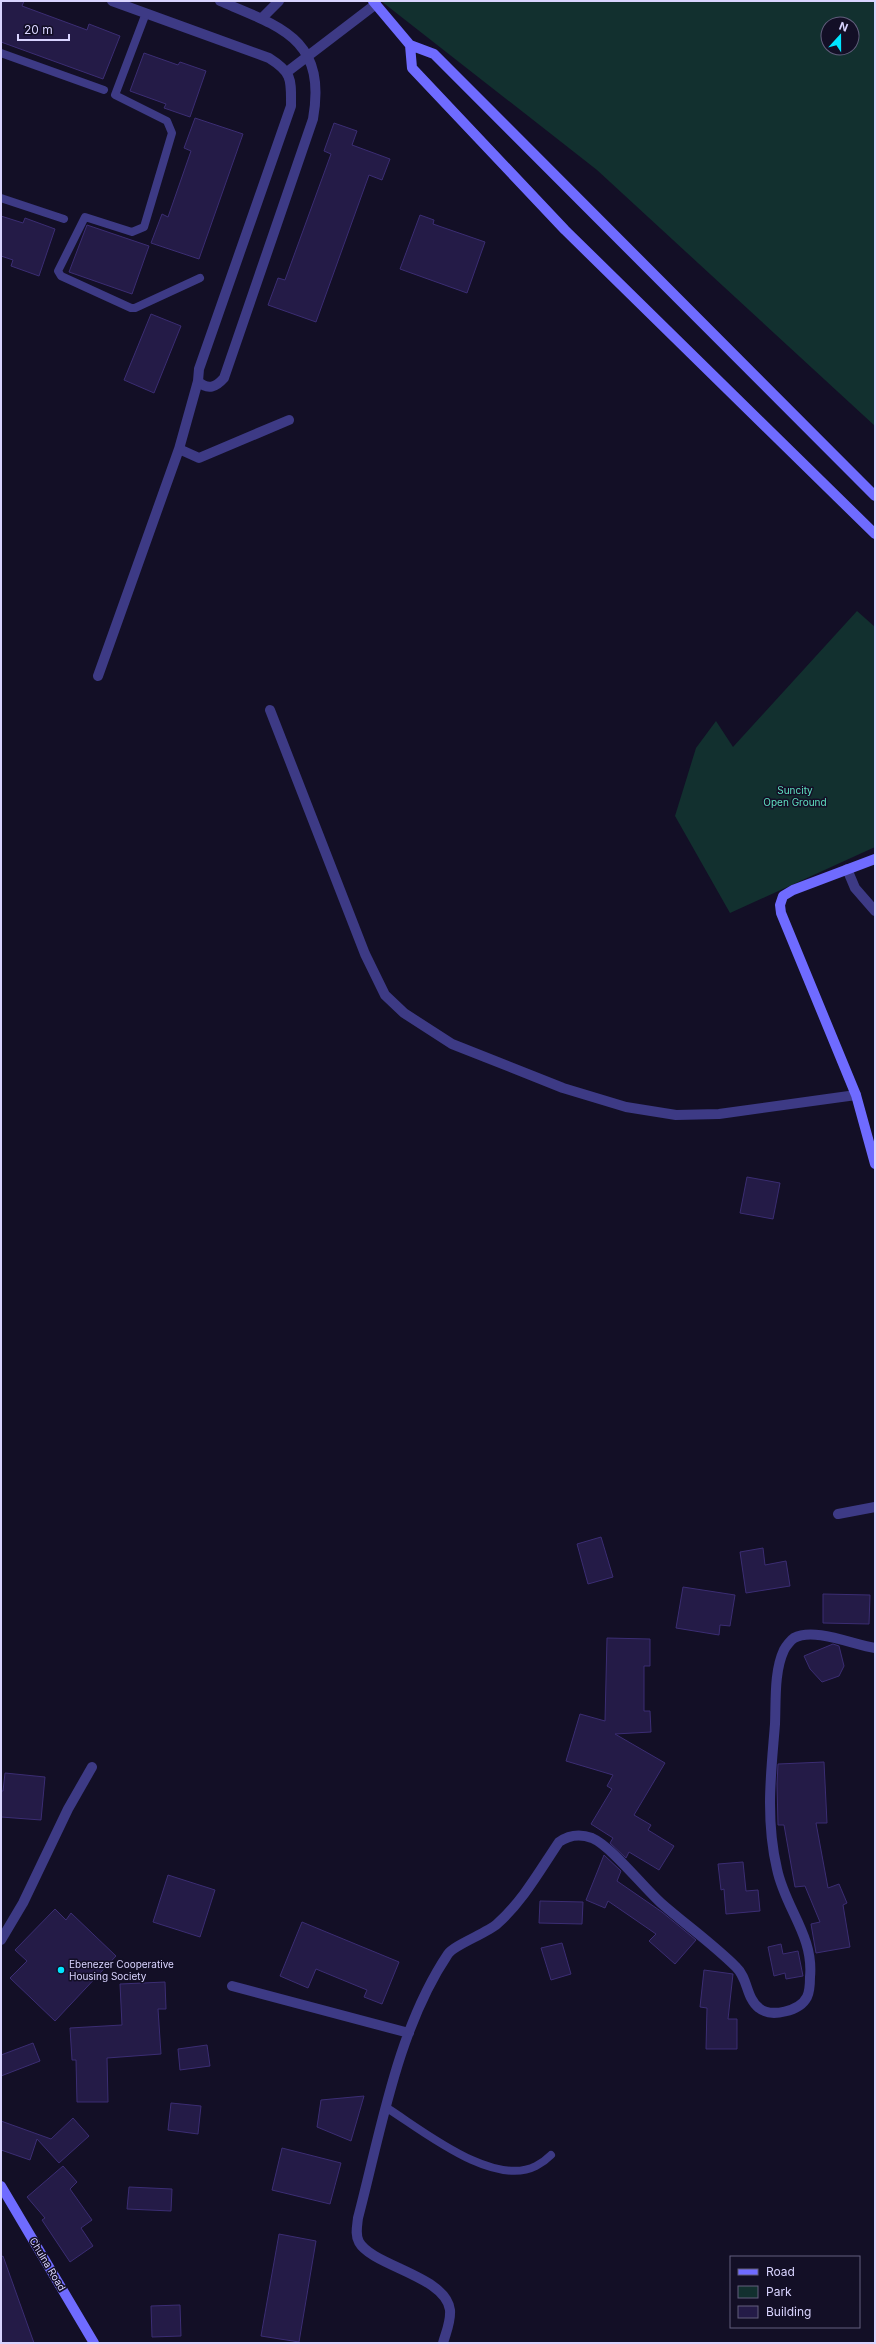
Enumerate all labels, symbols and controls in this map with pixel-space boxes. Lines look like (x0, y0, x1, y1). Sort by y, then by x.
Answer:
scale bar (18, 16, 69, 42)
north arrow (820, 16, 860, 56)
text: N (837, 19, 850, 35)
text: 20 m (24, 22, 53, 37)
park label: Suncity Open Ground (763, 784, 827, 808)
place label: Ebenezer Cooperative Housing Society (69, 1958, 174, 1982)
marker: Ebenezer Cooperative Housing Society (56, 1965, 66, 1975)
street label: Chulna Road (27, 2235, 69, 2293)
legend (730, 2256, 860, 2328)
text: Road (766, 2264, 795, 2279)
text: Park (766, 2284, 792, 2299)
text: Building (766, 2304, 811, 2319)

